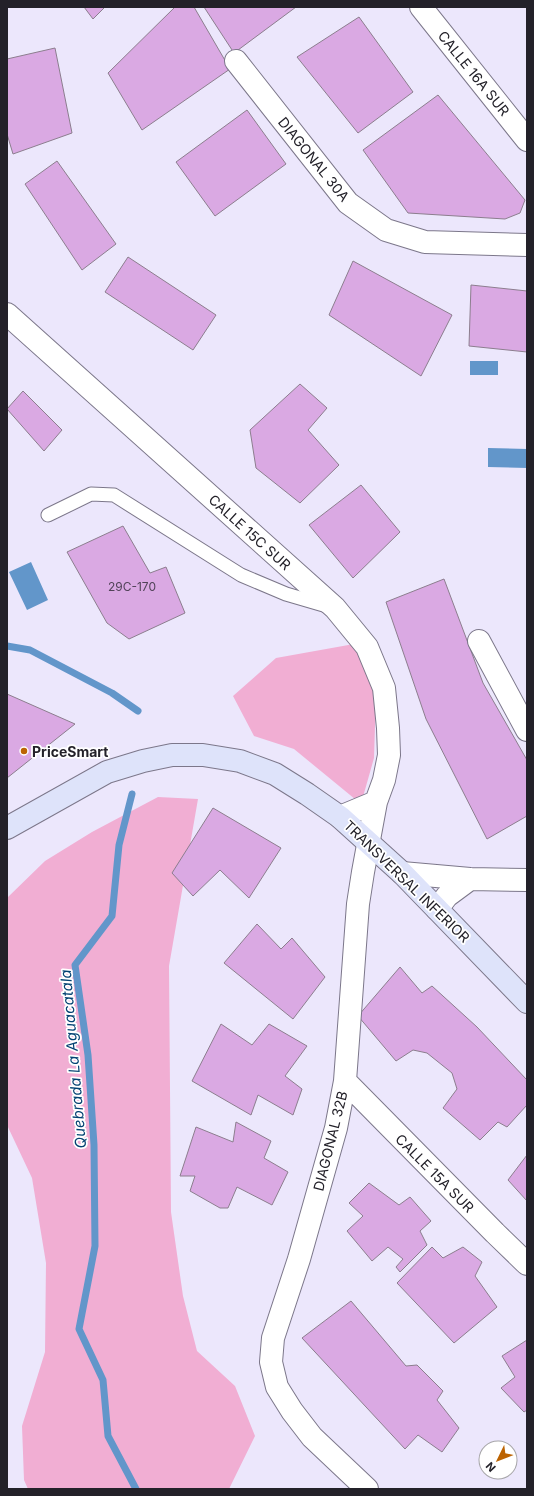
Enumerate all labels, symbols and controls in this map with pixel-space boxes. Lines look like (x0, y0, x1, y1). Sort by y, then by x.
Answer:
street label: CALLE 16A SUR (435, 27, 513, 119)
street label: DIAGONAL 30A (275, 113, 353, 205)
street label: CALLE 15C SUR (205, 491, 295, 573)
house number: 29C-170 (108, 579, 156, 594)
place label: PriceSmart (32, 743, 108, 760)
marker: PriceSmart (19, 746, 29, 756)
street label: TRANSVERSAL INFERIOR (341, 816, 473, 946)
water label: Quebrada La Aguacatala (56, 969, 90, 1149)
street label: DIAGONAL 32B (309, 1089, 351, 1193)
street label: CALLE 15A SUR (392, 1130, 478, 1216)
north arrow (478, 1440, 518, 1480)
text: N (483, 1459, 499, 1475)

